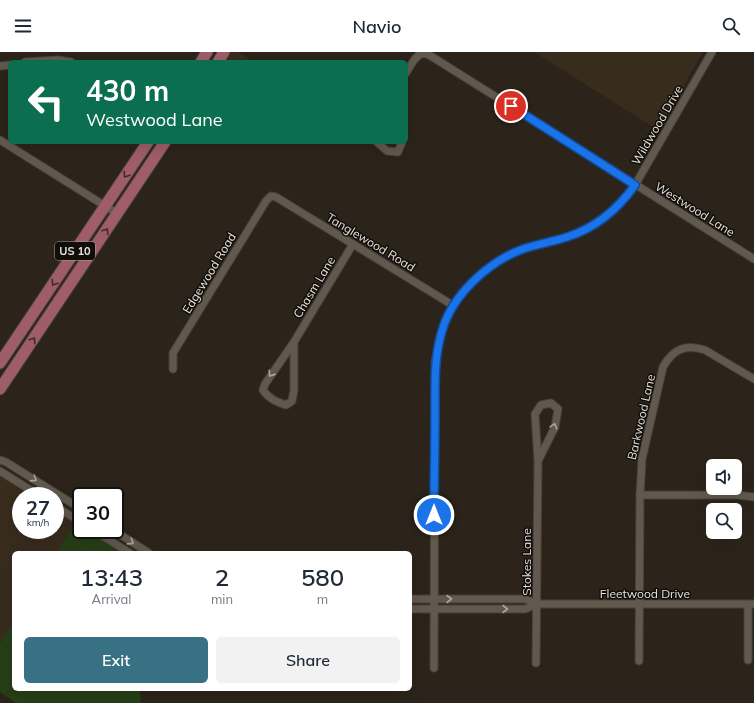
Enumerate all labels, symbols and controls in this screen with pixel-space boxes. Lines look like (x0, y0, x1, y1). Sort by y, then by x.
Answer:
icon: menu (12, 15, 34, 37)
text: Navio (353, 15, 401, 38)
icon: search (720, 15, 742, 37)
text: 430 m (86, 73, 169, 108)
icon: left (20, 76, 72, 128)
street label: Wildwood Drive (628, 82, 686, 168)
pin (494, 89, 528, 123)
icon: arrive (500, 95, 522, 117)
text: Westwood Lane (86, 108, 223, 131)
one-way arrow (124, 170, 131, 177)
street label: Westwood Lane (652, 179, 738, 239)
street label: Tanglewood Road (324, 210, 418, 274)
one-way arrow (101, 228, 109, 235)
street label: Edgewood Road (179, 230, 239, 316)
road number: US 10 (55, 242, 95, 260)
street label: Chasm Lane (290, 253, 338, 321)
one-way arrow (52, 278, 59, 285)
one-way arrow (28, 337, 36, 344)
one-way arrow (268, 370, 276, 377)
street label: Barkwood Lane (624, 373, 658, 461)
one-way arrow (549, 423, 558, 430)
map controls (706, 459, 742, 539)
button: sound (706, 459, 742, 495)
one-way arrow (30, 474, 37, 482)
speed limit sign: 30 (72, 487, 124, 539)
position arrow (413, 494, 455, 536)
text: 27 (26, 495, 50, 520)
button: search (706, 503, 742, 539)
text: km/h (27, 516, 49, 529)
street label: Stokes Lane (519, 528, 534, 596)
one-way arrow (127, 537, 134, 544)
text: 13:43 (80, 562, 143, 592)
text: 2 (215, 562, 229, 592)
text: 580 (301, 562, 344, 592)
street label: Fleetwood Drive (600, 586, 690, 601)
text: Arrival (92, 591, 131, 607)
text: min (211, 591, 233, 607)
text: m (317, 591, 328, 607)
one-way arrow (446, 595, 452, 603)
one-way arrow (502, 605, 508, 613)
button: Exit (24, 637, 208, 683)
button: Share (216, 637, 400, 683)

